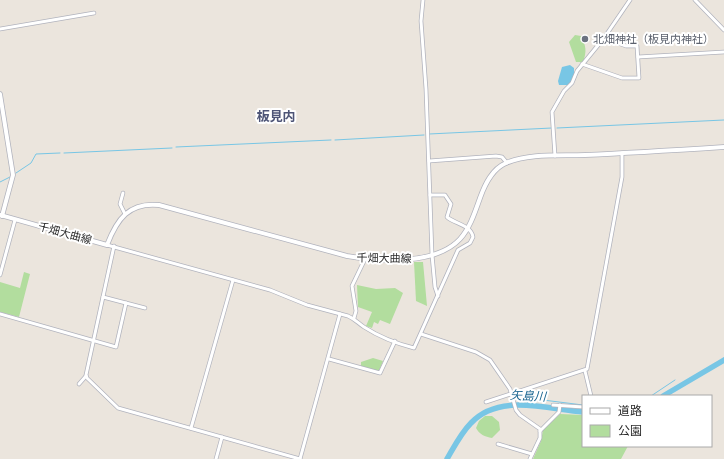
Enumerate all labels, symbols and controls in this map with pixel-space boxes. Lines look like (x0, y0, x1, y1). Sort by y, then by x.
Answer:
place label: 北畑神社（板見内神社） (593, 33, 714, 46)
marker: 北畑神社（板見内神社） (580, 34, 590, 44)
district label: 板見内 (256, 109, 296, 124)
street label: 千畑大曲線 (37, 220, 93, 247)
street label: 千畑大曲線 (356, 252, 412, 265)
water label: 矢島川 (510, 388, 548, 404)
legend (582, 395, 712, 447)
text: 道路 (618, 404, 642, 418)
text: 公園 (618, 424, 642, 438)

